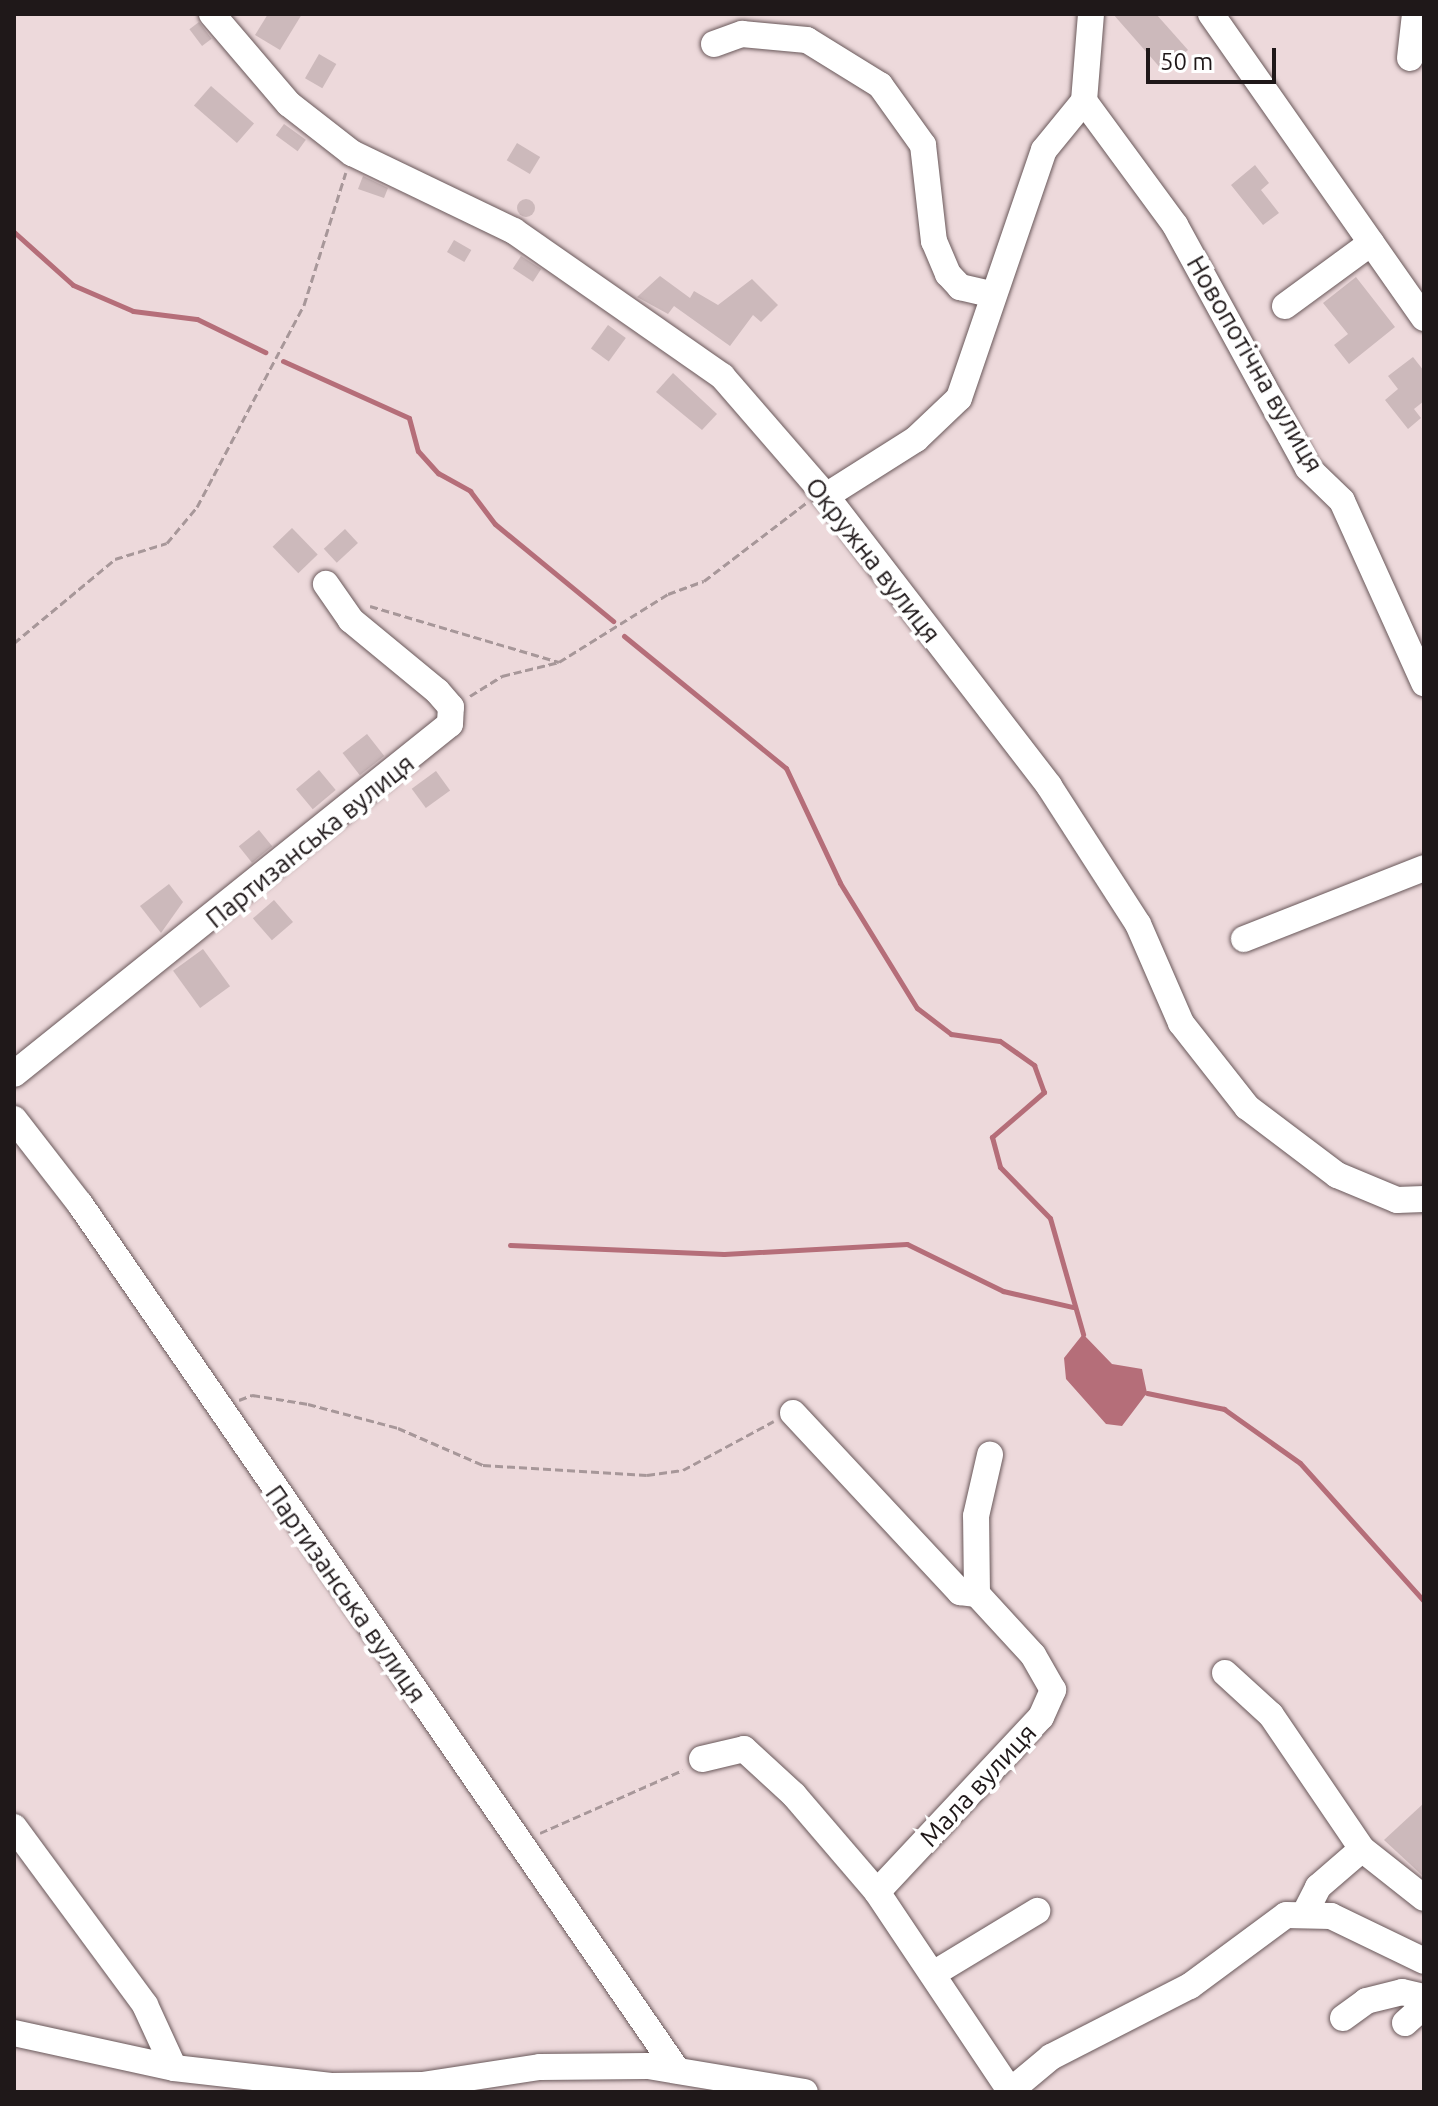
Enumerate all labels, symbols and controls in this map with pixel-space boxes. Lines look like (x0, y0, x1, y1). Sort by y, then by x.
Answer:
scale bar (1150, 32, 1280, 82)
text: 50 m (1160, 48, 1213, 75)
street label: Новопотічна вулиця (1180, 250, 1330, 478)
street label: Окружна вулиця (799, 471, 947, 649)
street label: Партизанська вулиця (200, 747, 420, 935)
street label: Партизанська вулиця (259, 1479, 433, 1709)
street label: Мала вулиця (913, 1717, 1043, 1853)

